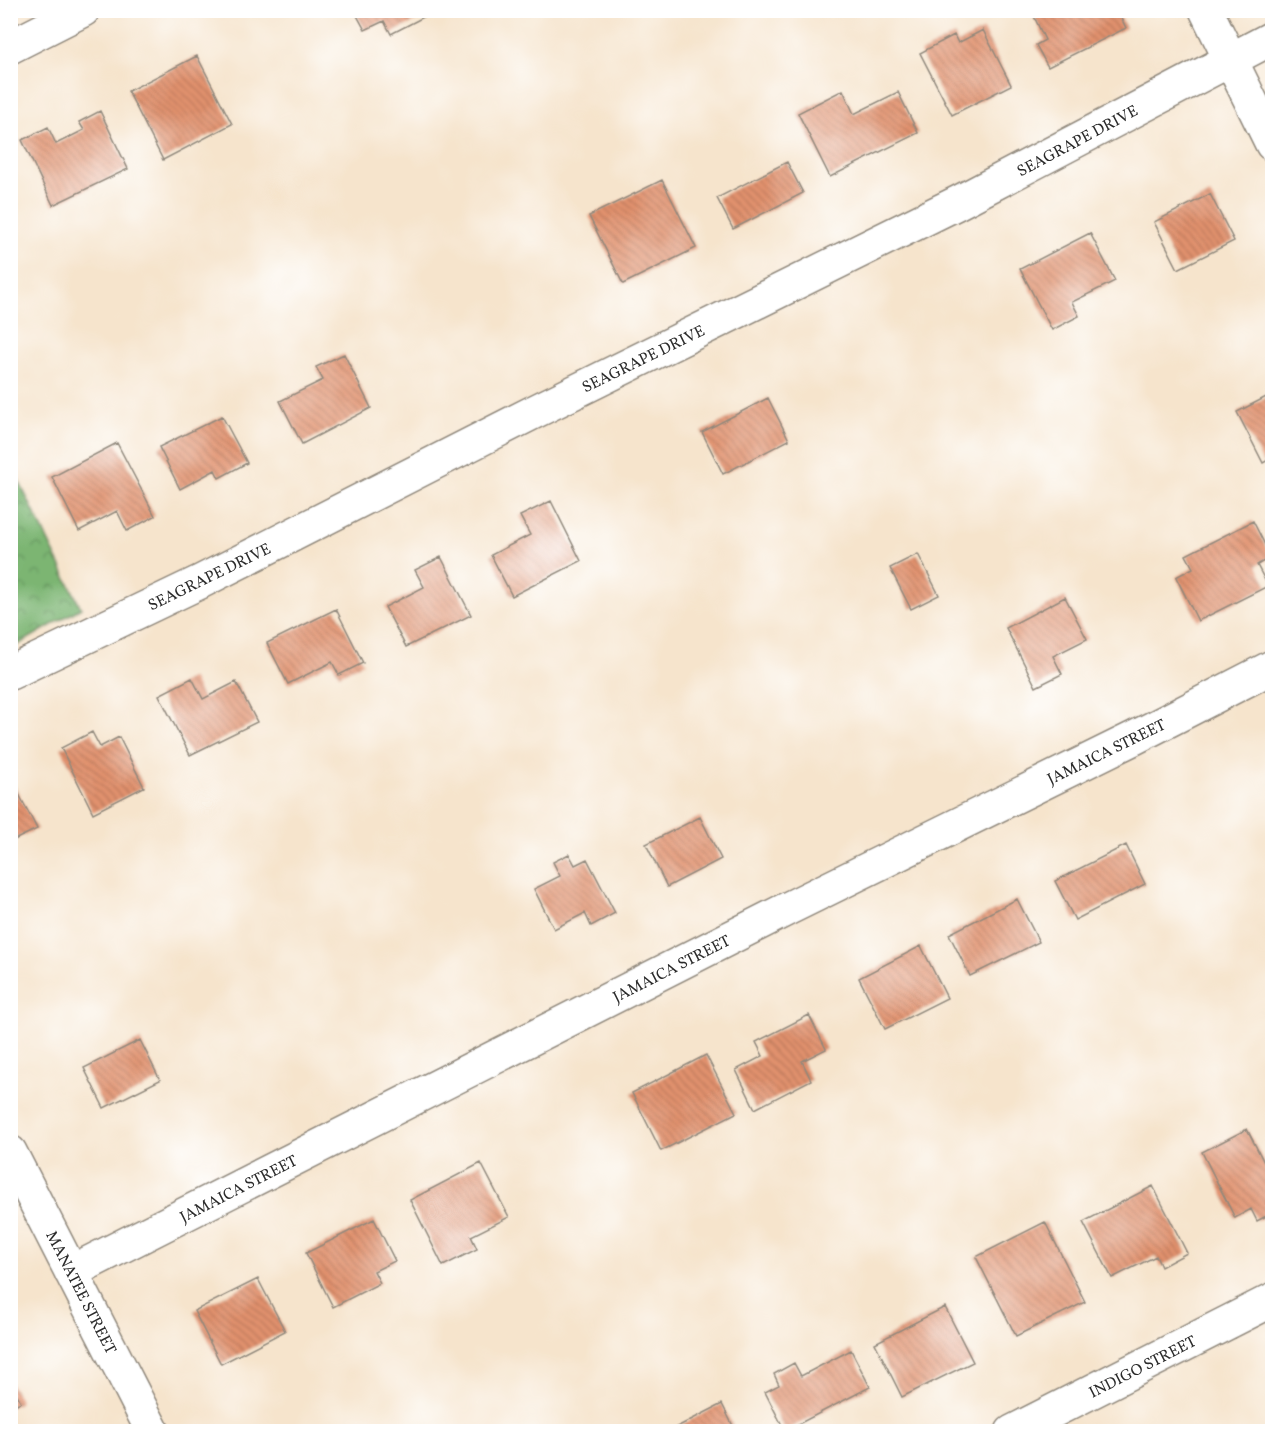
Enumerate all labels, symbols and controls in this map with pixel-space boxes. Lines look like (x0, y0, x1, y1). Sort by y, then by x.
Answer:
street label: SEAGRAPE DRIVE (1014, 101, 1142, 183)
street label: SEAGRAPE DRIVE (579, 321, 709, 399)
street label: SEAGRAPE DRIVE (145, 539, 275, 617)
street label: JAMAICA STREET (1044, 715, 1170, 791)
street label: JAMAICA STREET (609, 931, 735, 1009)
street label: JAMAICA STREET (176, 1151, 302, 1229)
street label: MANATEE STREET (40, 1228, 121, 1358)
street label: INDIGO STREET (1085, 1331, 1200, 1404)

